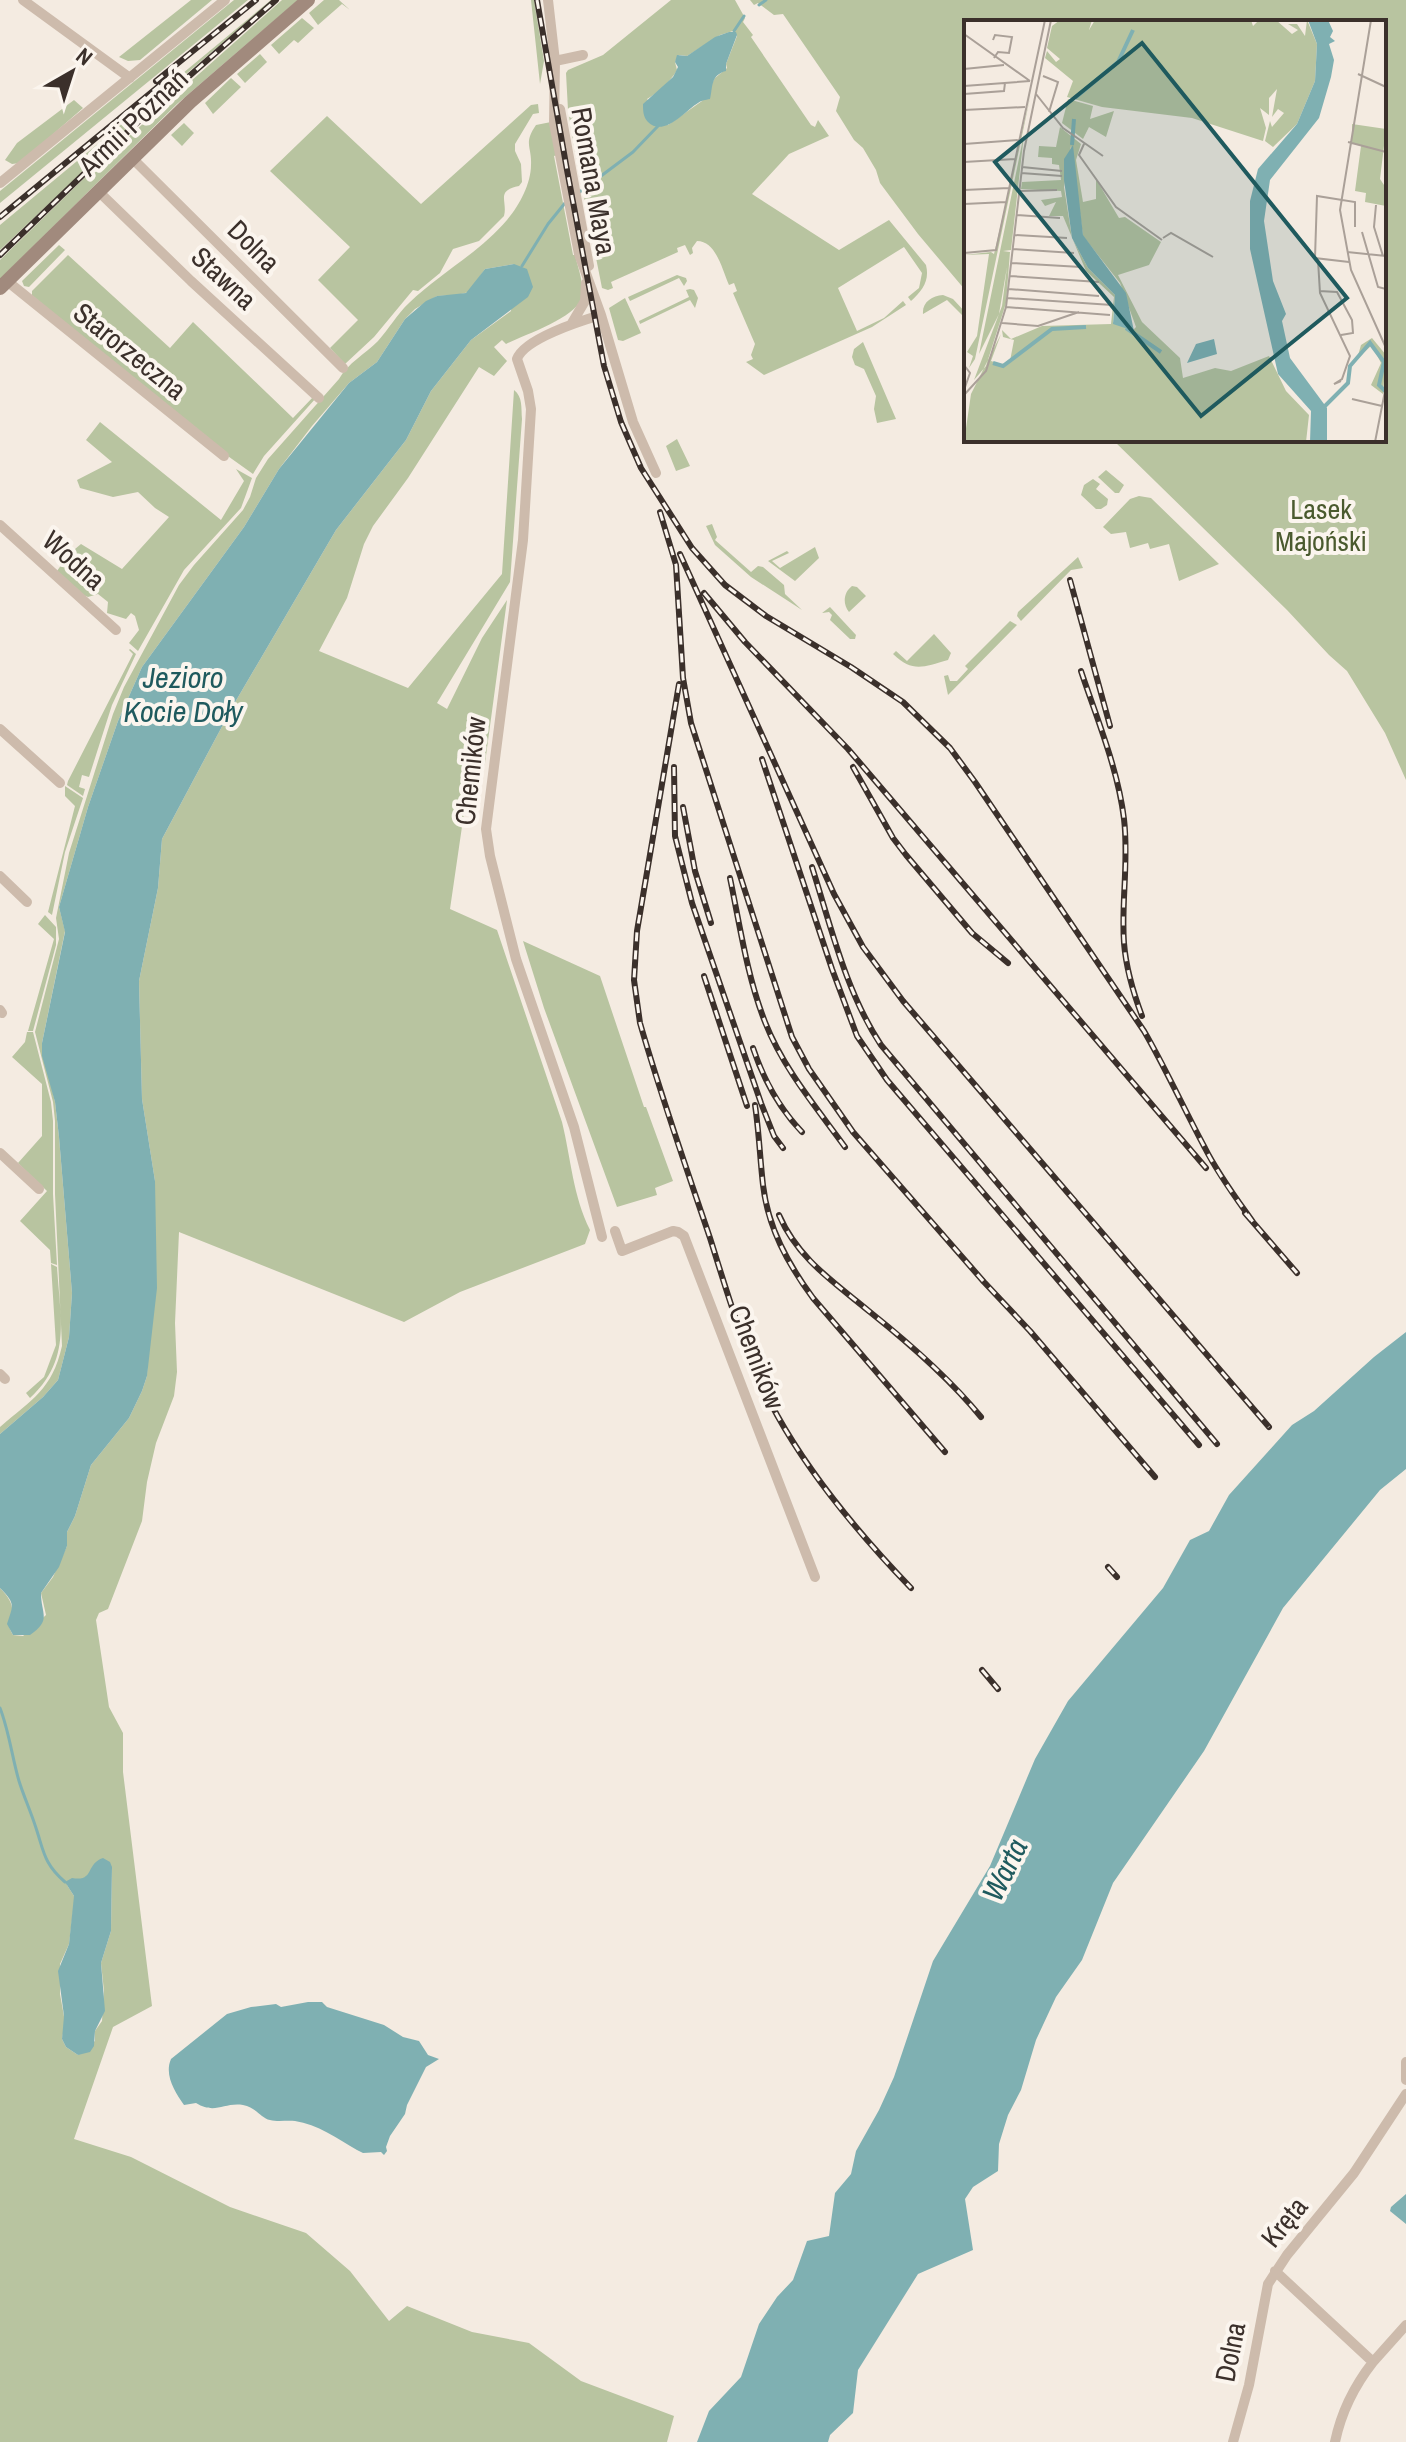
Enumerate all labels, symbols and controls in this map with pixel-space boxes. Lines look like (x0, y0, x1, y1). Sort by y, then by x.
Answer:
inset map (964, 20, 1386, 442)
north arrow (32, 32, 112, 112)
text: N (70, 41, 99, 72)
street label: Armii Poznań (69, 60, 196, 185)
street label: Romana Maya (562, 104, 626, 258)
street label: Dolna (219, 211, 289, 281)
street label: Stawna (183, 238, 265, 318)
street label: Starorzeczna (65, 294, 195, 408)
park label: Lasek Majoński (1275, 490, 1367, 560)
street label: Wodna (34, 522, 114, 598)
water label: Jezioro Kocie Doły (124, 657, 244, 731)
street label: Chemików (445, 715, 495, 827)
street label: Chemików (720, 1300, 794, 1415)
water label: Warta (972, 1832, 1036, 1908)
street label: Kręta (1252, 2189, 1316, 2255)
street label: Dolna (1206, 2319, 1254, 2385)

